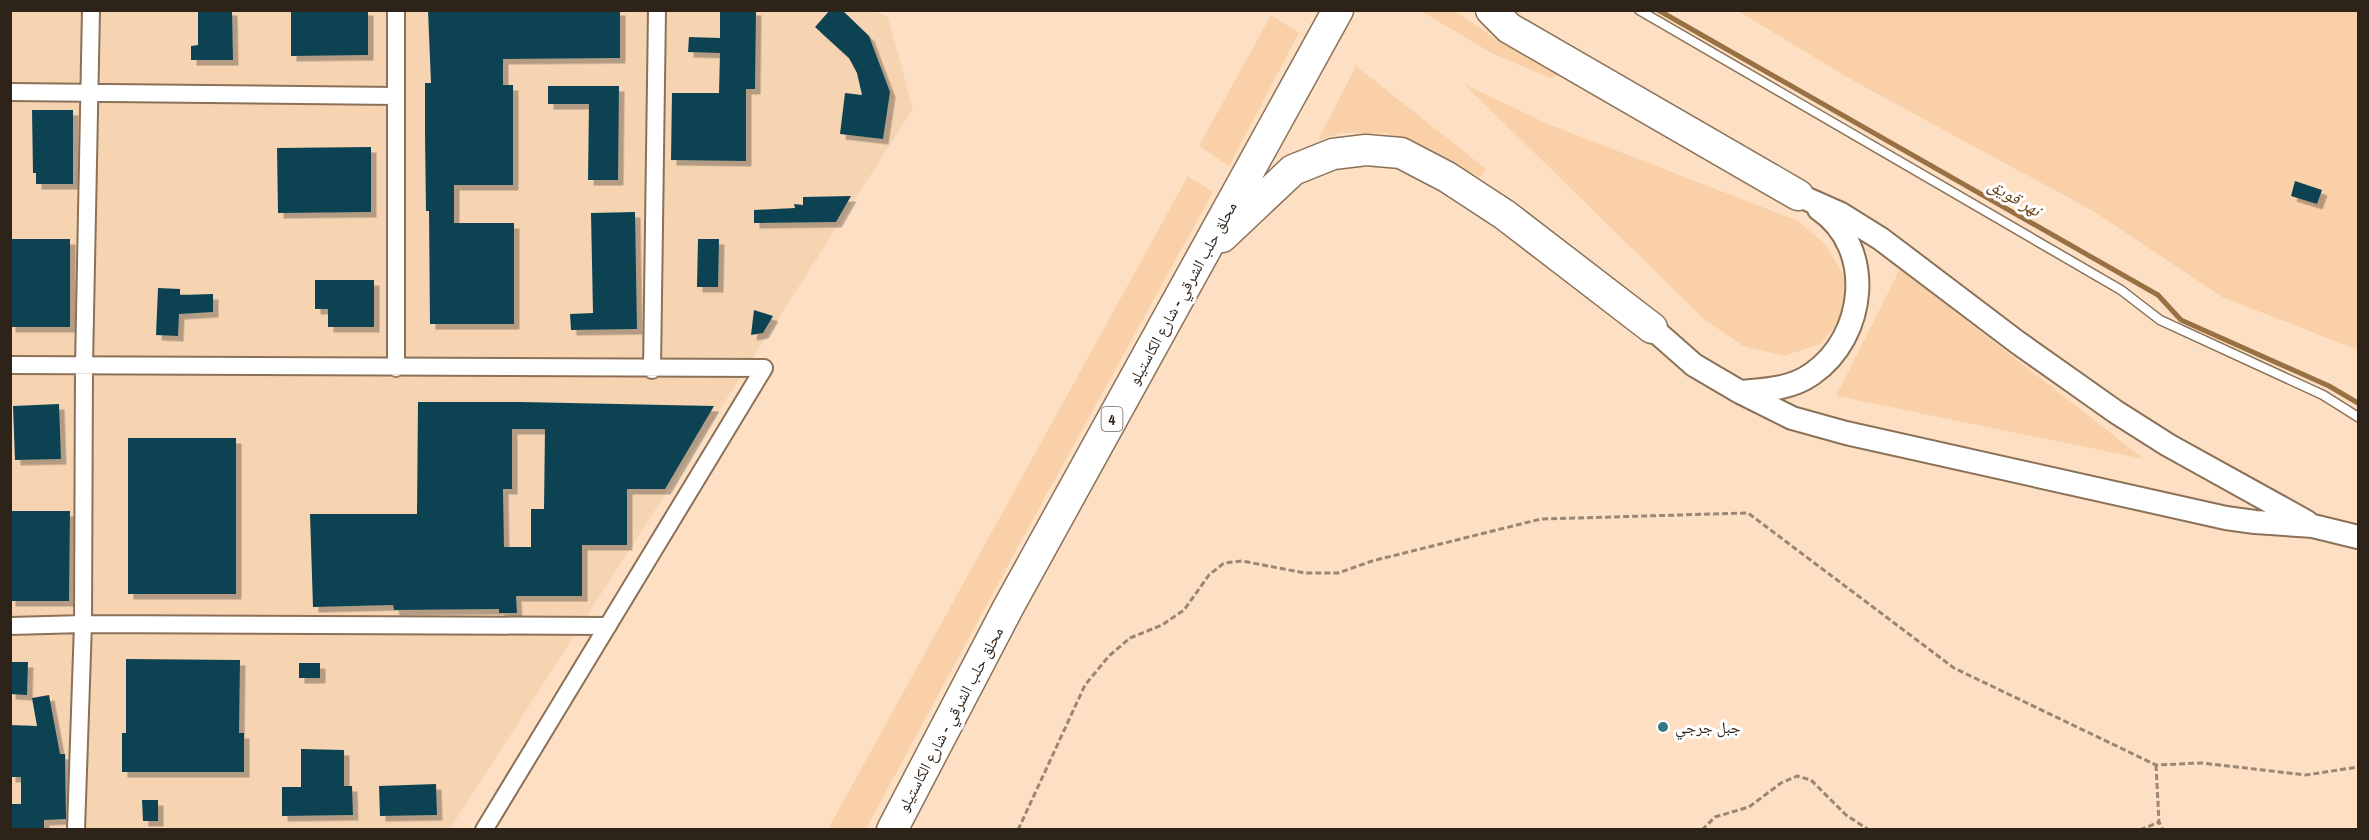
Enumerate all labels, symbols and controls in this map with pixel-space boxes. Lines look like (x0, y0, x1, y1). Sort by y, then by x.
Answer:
water label: نهر قويق (1984, 172, 2049, 224)
street label: محلق حلب الشرقي - شارع الكاستيلو (1122, 197, 1243, 390)
road number: 4 (1102, 407, 1122, 431)
street label: محلق حلب الشرقي - شارع الكاستيلو (892, 623, 1010, 816)
place label: جبل جرجي (1675, 716, 1741, 740)
marker: جبل جرجي (1656, 720, 1670, 734)

